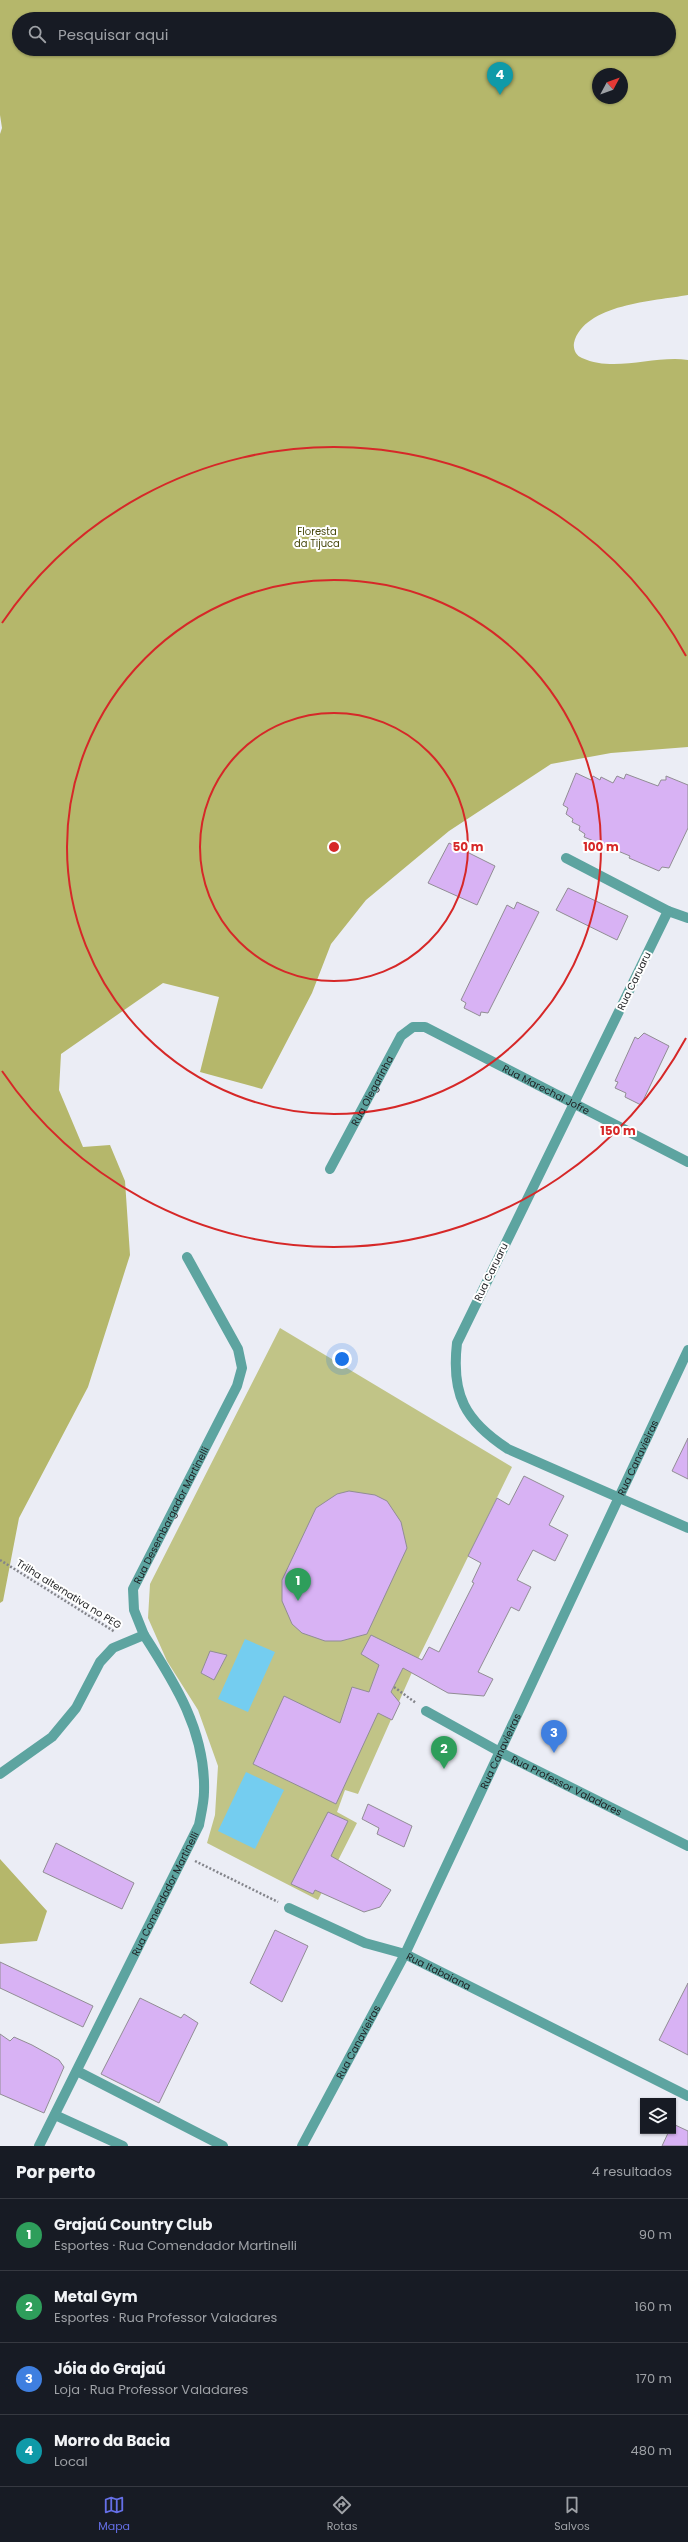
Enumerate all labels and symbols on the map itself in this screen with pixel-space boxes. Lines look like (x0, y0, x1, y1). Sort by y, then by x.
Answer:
pin: 4 (487, 62, 513, 95)
north arrow (592, 68, 628, 104)
park label: Floresta da Tijuca (294, 524, 340, 551)
text: 50 m (453, 838, 484, 855)
text: 100 m (583, 838, 619, 855)
centre of rings (327, 840, 341, 854)
street label: Rua Caruaru (613, 949, 655, 1013)
street label: Rua Olegarinha (347, 1053, 397, 1128)
street label: Rua Marechal Jofre (500, 1060, 593, 1118)
text: 150 m (600, 1122, 636, 1139)
street label: Rua Caruaru (470, 1240, 512, 1304)
your location (332, 1349, 352, 1369)
street label: Rua Canavieiras (613, 1417, 662, 1498)
street label: Rua Desembargador Martinelli (129, 1444, 212, 1586)
street label: Trilha alternativa no PEG (14, 1556, 125, 1633)
pin: 1 (285, 1568, 311, 1601)
street label: Rua Canavieiras (476, 1711, 524, 1791)
pin: 3 (541, 1720, 567, 1753)
pin: 2 (431, 1736, 457, 1769)
street label: Rua Professor Valadares (509, 1751, 625, 1819)
street label: Rua Comendador Martinelli (127, 1829, 202, 1958)
street label: Rua Itabaiana (404, 1948, 474, 1994)
street label: Rua Canavieiras (332, 2002, 384, 2082)

